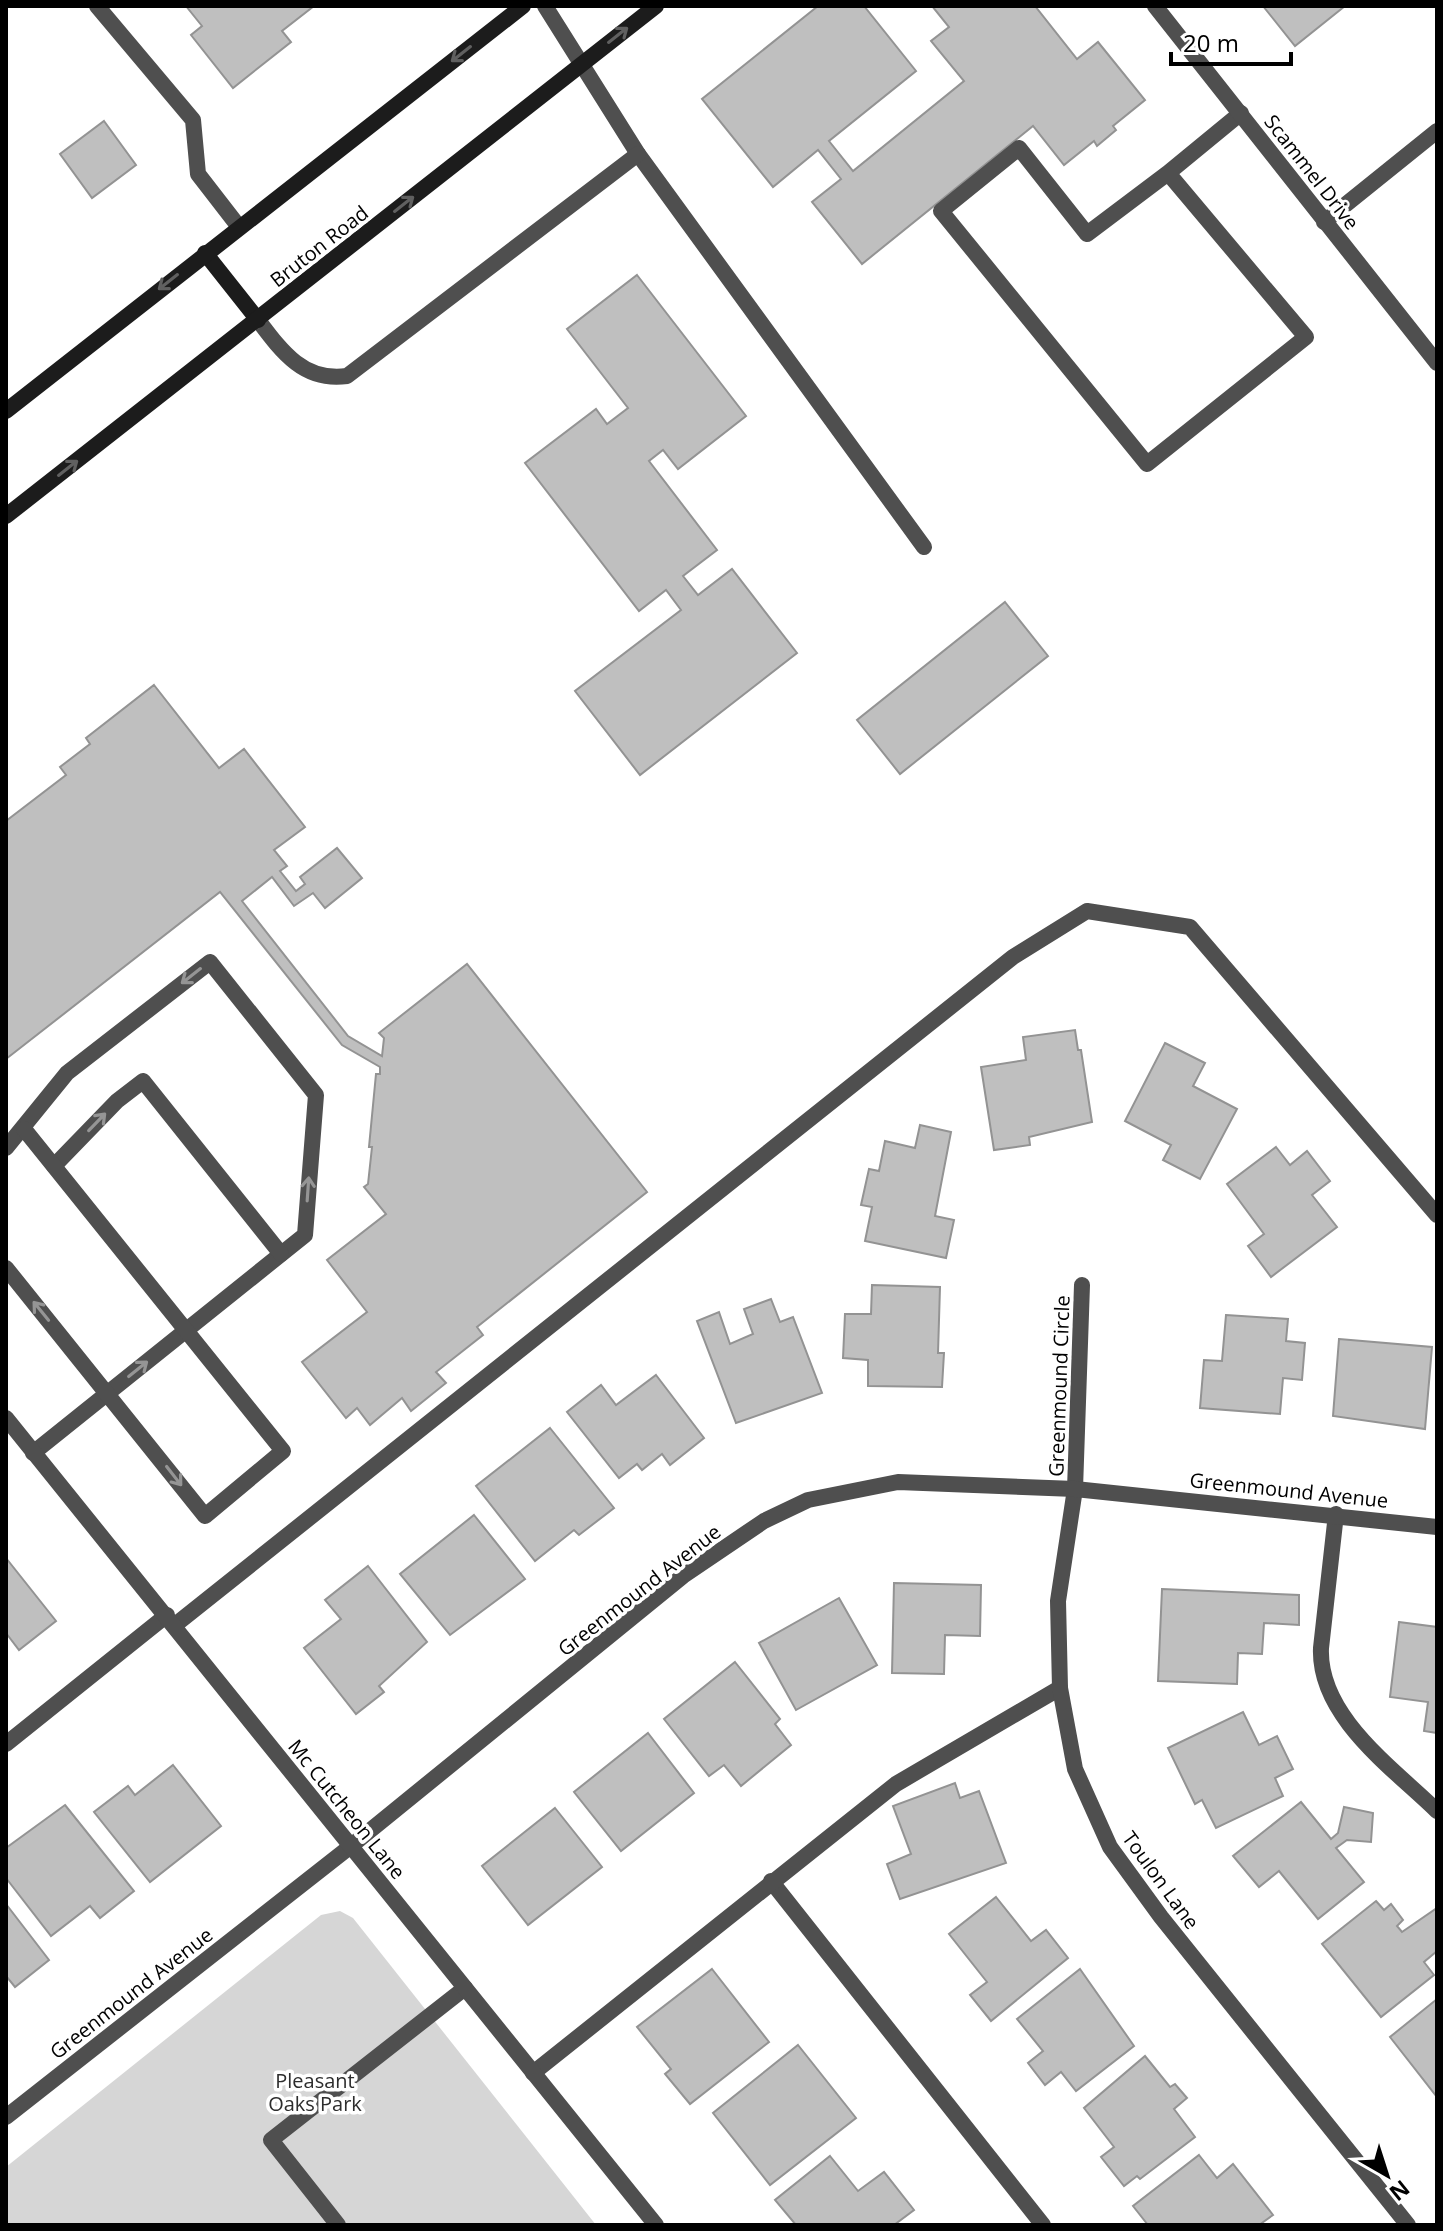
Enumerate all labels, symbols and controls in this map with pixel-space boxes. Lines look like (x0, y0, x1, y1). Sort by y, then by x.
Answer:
scale bar (1171, 16, 1291, 66)
text: 20 m (1183, 26, 1239, 59)
one-way arrow (607, 27, 628, 44)
one-way arrow (451, 45, 473, 62)
street label: Scammel Drive (1259, 109, 1365, 235)
one-way arrow (393, 195, 414, 213)
street label: Bruton Road (264, 199, 374, 293)
one-way arrow (158, 274, 179, 291)
one-way arrow (57, 460, 78, 477)
one-way arrow (181, 967, 202, 984)
one-way arrow (87, 1112, 105, 1132)
one-way arrow (301, 1176, 316, 1203)
street label: Greenmound Circle (1042, 1295, 1076, 1477)
one-way arrow (32, 1301, 50, 1322)
one-way arrow (127, 1360, 148, 1378)
one-way arrow (165, 1465, 182, 1486)
street label: Greenmound Avenue (1188, 1466, 1390, 1514)
street label: Greenmound Avenue (552, 1518, 726, 1662)
street label: Mc Cutcheon Lane (282, 1734, 412, 1884)
street label: Toulon Lane (1116, 1826, 1206, 1934)
street label: Greenmound Avenue (44, 1921, 218, 2065)
park label: Pleasant Oaks Park (268, 2067, 362, 2117)
north arrow (1347, 2135, 1427, 2215)
text: N (1384, 2174, 1417, 2209)

